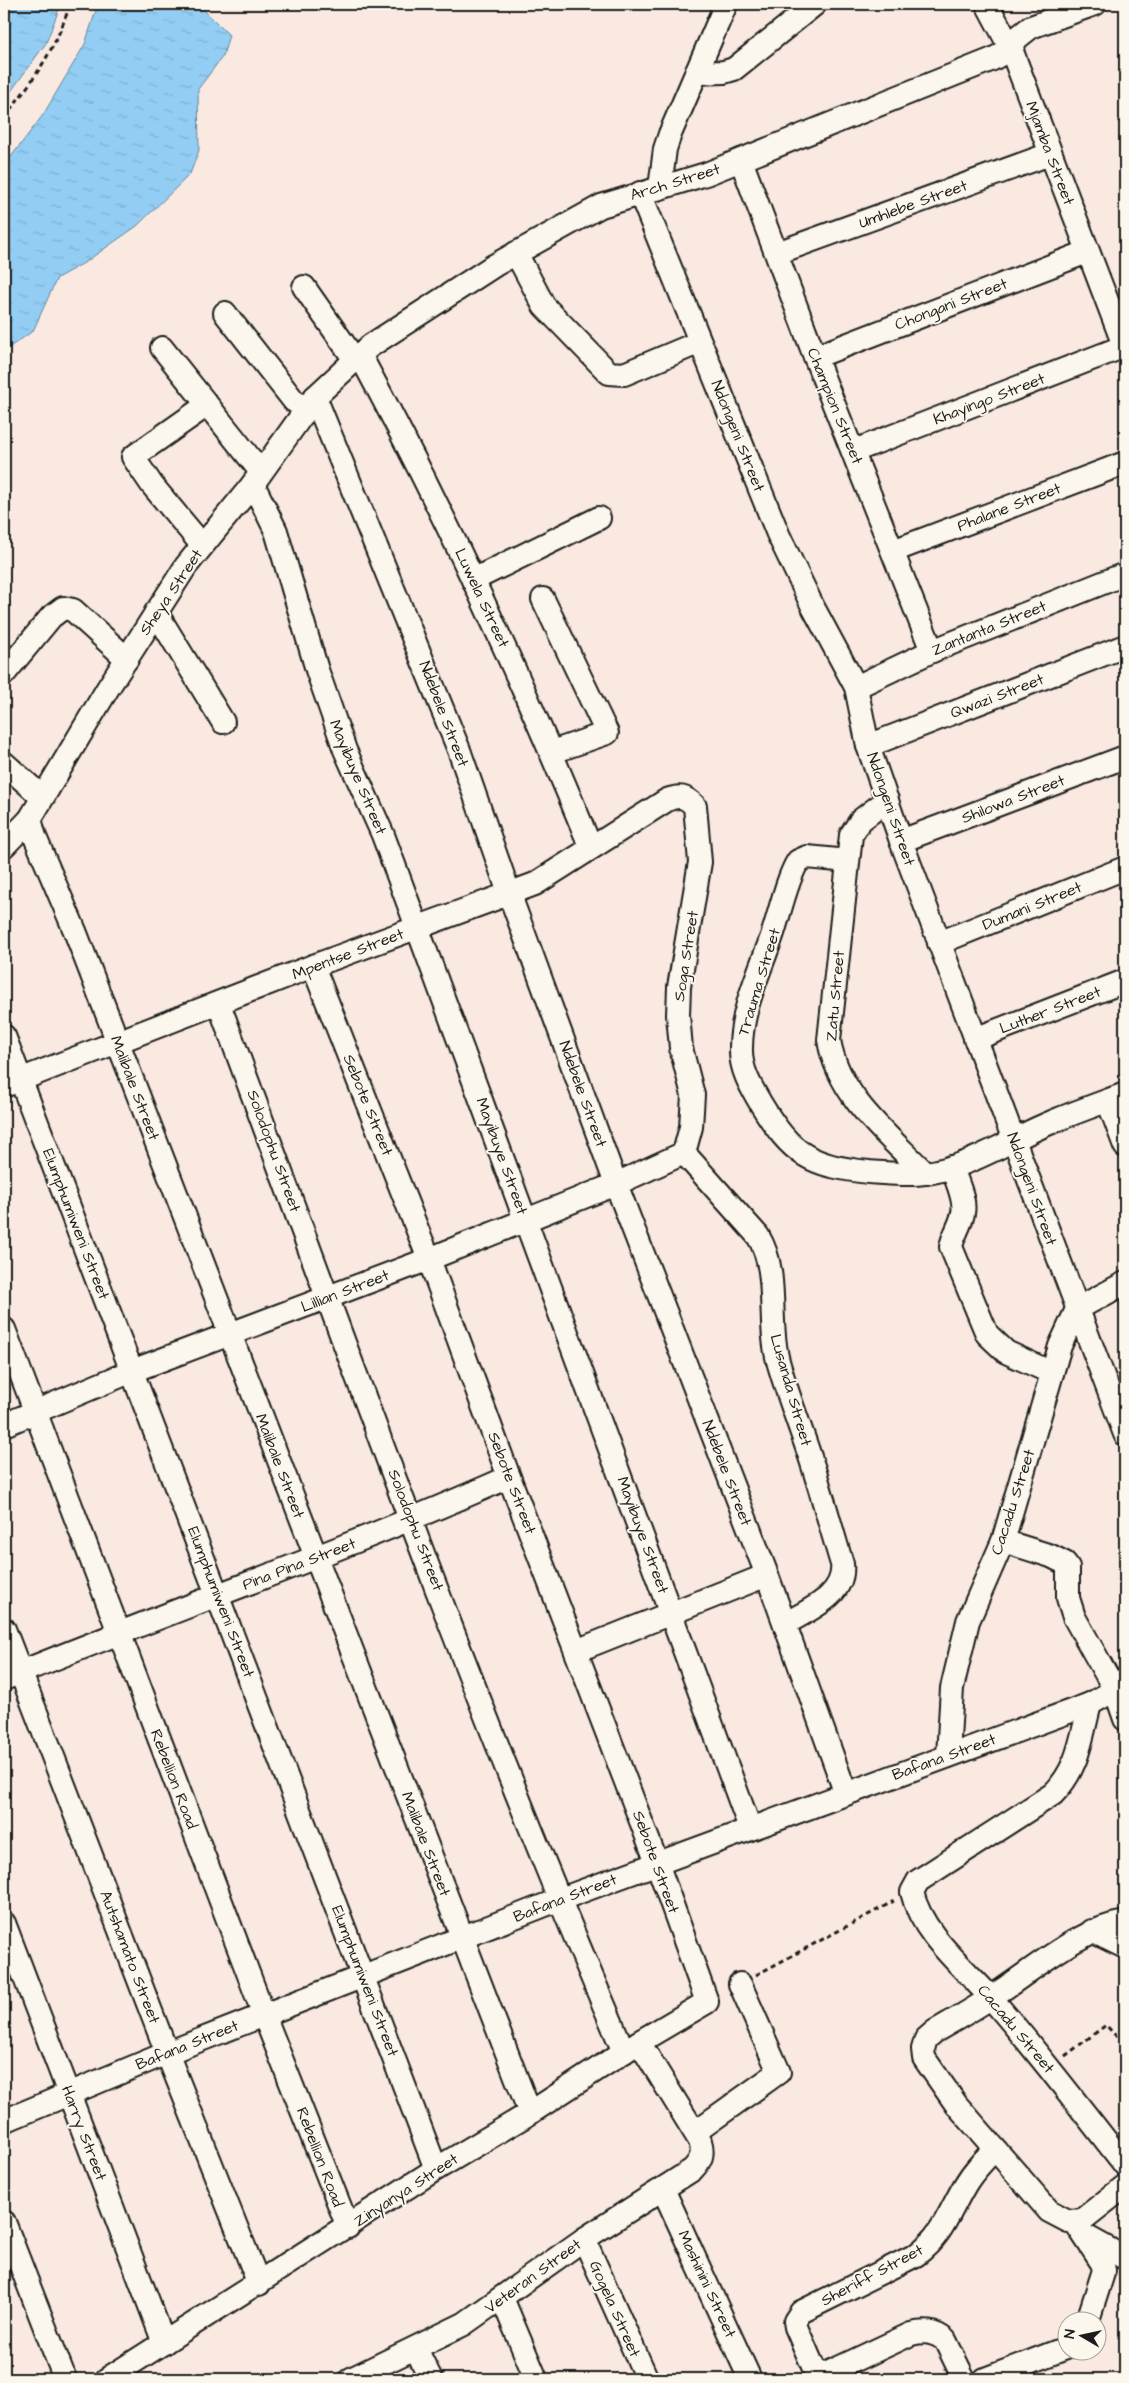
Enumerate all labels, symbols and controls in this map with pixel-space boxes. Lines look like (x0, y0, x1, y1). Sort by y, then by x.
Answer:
street label: Mjamba Street (1020, 98, 1080, 209)
street label: Arch Street (627, 158, 723, 206)
street label: Umhlebe Street (856, 174, 971, 234)
street label: Chongani Street (892, 272, 1011, 336)
street label: Champion Street (802, 344, 869, 468)
street label: Khayingo Street (930, 367, 1049, 431)
street label: Ndongeni Street (705, 377, 771, 496)
street label: Phalane Street (954, 477, 1064, 537)
street label: Sheya Street (134, 544, 209, 640)
street label: Luwela Street (449, 545, 515, 652)
street label: Zantanta Street (928, 595, 1050, 661)
street label: Ndebele Street (414, 658, 474, 770)
street label: Qwazi Street (947, 668, 1047, 724)
street label: Mayibuye Street (323, 716, 392, 839)
street label: Ndongeni Street (860, 749, 921, 869)
street label: Shilowa Street (958, 769, 1068, 829)
street label: Dumani Street (979, 876, 1085, 936)
street label: Soga Street (668, 909, 705, 1003)
street label: Mpentse Street (289, 922, 407, 985)
street label: Trauma Street (732, 925, 786, 1038)
street label: Zatu Street (820, 949, 850, 1042)
street label: Luther Street (996, 980, 1104, 1039)
street label: Malibale Street (105, 1033, 165, 1144)
street label: Ndebele Street (554, 1038, 613, 1151)
street label: Sebote Street (338, 1051, 399, 1160)
street label: Solodophu Street (242, 1087, 307, 1216)
street label: Mayibuye Street (470, 1094, 534, 1218)
street label: Ndongeni Street (1000, 1130, 1063, 1249)
street label: Elumphumiweni Street (37, 1145, 115, 1303)
street label: Lillian Street (298, 1264, 393, 1318)
street label: Lusanda Street (765, 1331, 818, 1449)
street label: Malibale Street (250, 1411, 310, 1522)
street label: Ndebele Street (697, 1417, 757, 1529)
street label: Sebote Street (482, 1429, 542, 1538)
street label: Cacadu Street (986, 1446, 1041, 1558)
street label: Solodophu Street (383, 1466, 450, 1595)
street label: Mayibuye Street (611, 1473, 675, 1597)
street label: Elumphumiweni Street (182, 1523, 260, 1681)
street label: Pina Pina Street (239, 1532, 359, 1596)
street label: Rebellion Road (145, 1726, 203, 1832)
street label: Bafana Street (889, 1728, 1000, 1786)
street label: Malibale Street (396, 1789, 456, 1900)
street label: Sebote Street (627, 1808, 685, 1917)
street label: Bafana Street (510, 1868, 620, 1928)
street label: Autshamato Street (95, 1887, 166, 2027)
street label: Elumphumiweni Street (326, 1902, 404, 2060)
street label: Cacadu Street (972, 1980, 1060, 2079)
street label: Bafana Street (132, 2014, 242, 2076)
street label: Harry Street (55, 2082, 112, 2184)
street label: Rebellion Road (291, 2104, 349, 2210)
street label: Zinyanya Street (349, 2148, 464, 2233)
street label: Mashinini Street (672, 2227, 742, 2342)
street label: Veteran Street (480, 2233, 586, 2319)
street label: Sheriff Street (817, 2239, 927, 2311)
street label: Gogela Street (583, 2257, 646, 2362)
north arrow (1056, 2310, 1106, 2360)
text: N (1060, 2328, 1081, 2340)

